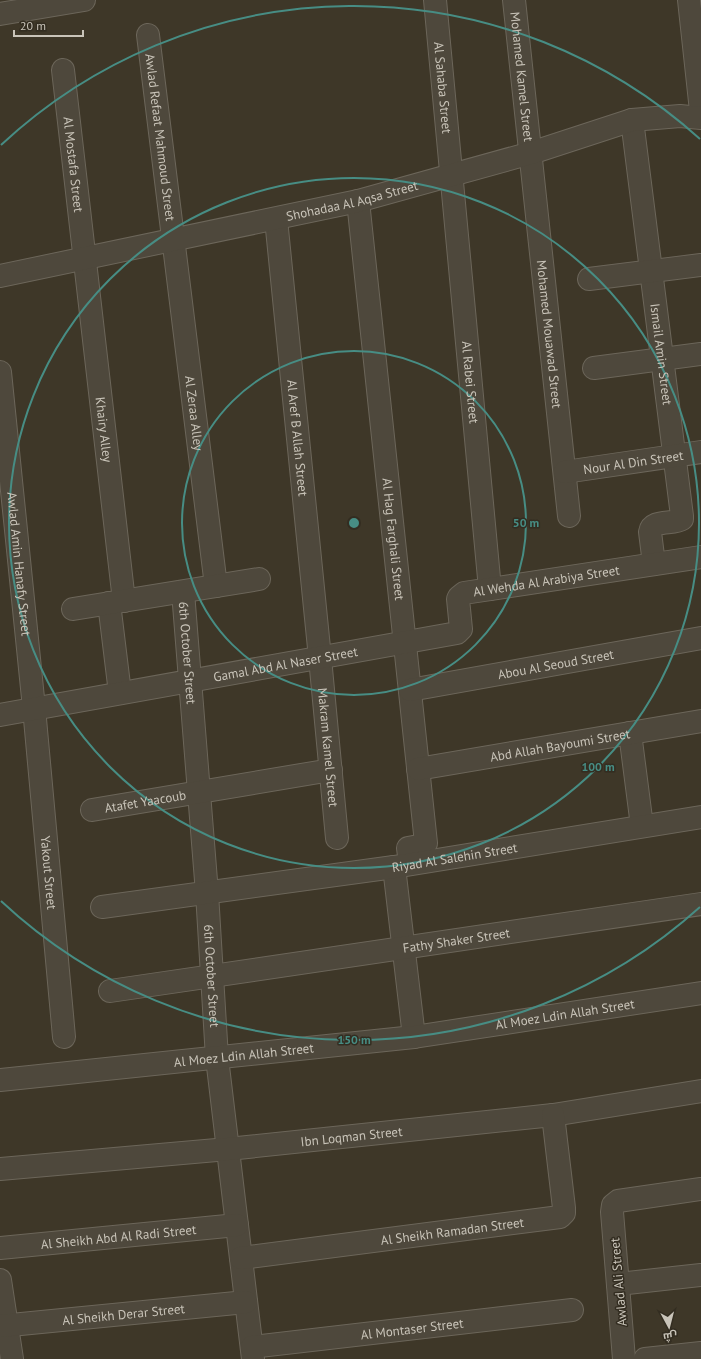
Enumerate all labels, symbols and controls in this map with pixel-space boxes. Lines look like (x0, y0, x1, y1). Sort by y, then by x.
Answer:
street label: Mohamed Kamel Street (506, 11, 537, 143)
scale bar (14, 12, 83, 38)
text: 20 m (20, 18, 46, 33)
street label: Al Sahaba Street (430, 41, 455, 135)
street label: Awlad Refaat Mahmoud Street (141, 53, 179, 223)
street label: Al Mostafa Street (59, 116, 87, 214)
street label: Shohadaa Al Aqsa Street (285, 177, 420, 225)
street label: Mohamed Mouawad Street (533, 259, 566, 410)
street label: Ismail Amin Street (646, 302, 676, 407)
street label: Al Rabei Street (458, 340, 483, 425)
street label: Al Zeraa Alley (181, 375, 207, 452)
street label: Al Aref B Allah Street (283, 379, 312, 498)
street label: Khairy Alley (92, 396, 116, 463)
street label: Nour Al Din Street (582, 447, 685, 478)
street label: Al Hag Farghali Street (378, 477, 408, 602)
street label: Awlad Amin Hanafy Street (3, 491, 35, 638)
text: 50 m (513, 515, 539, 530)
centre of rings (347, 516, 361, 530)
street label: Al Wehda Al Arabiya Street (472, 561, 621, 600)
street label: 6th October Street (175, 601, 200, 705)
street label: Gamal Abd Al Naser Street (212, 643, 360, 686)
street label: Abou Al Seoud Street (496, 646, 616, 683)
street label: Makram Kamel Street (314, 687, 342, 808)
street label: Abd Allah Bayoumi Street (489, 725, 632, 766)
text: 100 m (581, 759, 615, 774)
street label: Atafet Yaacoub (103, 786, 187, 817)
street label: Yakout Street (37, 835, 60, 911)
street label: Riyad Al Salehin Street (391, 839, 519, 876)
street label: 6th October Street (200, 924, 223, 1028)
street label: Fathy Shaker Street (402, 924, 512, 957)
street label: Al Moez Ldin Allah Street (494, 995, 636, 1033)
text: 150 m (337, 1032, 371, 1047)
street label: Al Moez Ldin Allah Street (173, 1039, 315, 1071)
street label: Ibn Loqman Street (300, 1123, 404, 1150)
street label: Al Sheikh Ramadan Street (380, 1214, 526, 1249)
street label: Al Sheikh Abd Al Radi Street (40, 1221, 198, 1253)
street label: Awlad Ali Street (606, 1236, 631, 1327)
street label: Al Sheikh Derar Street (61, 1300, 186, 1329)
north arrow (649, 1307, 689, 1347)
street label: Al Montaser Street (360, 1315, 465, 1343)
text: ش (662, 1329, 678, 1345)

